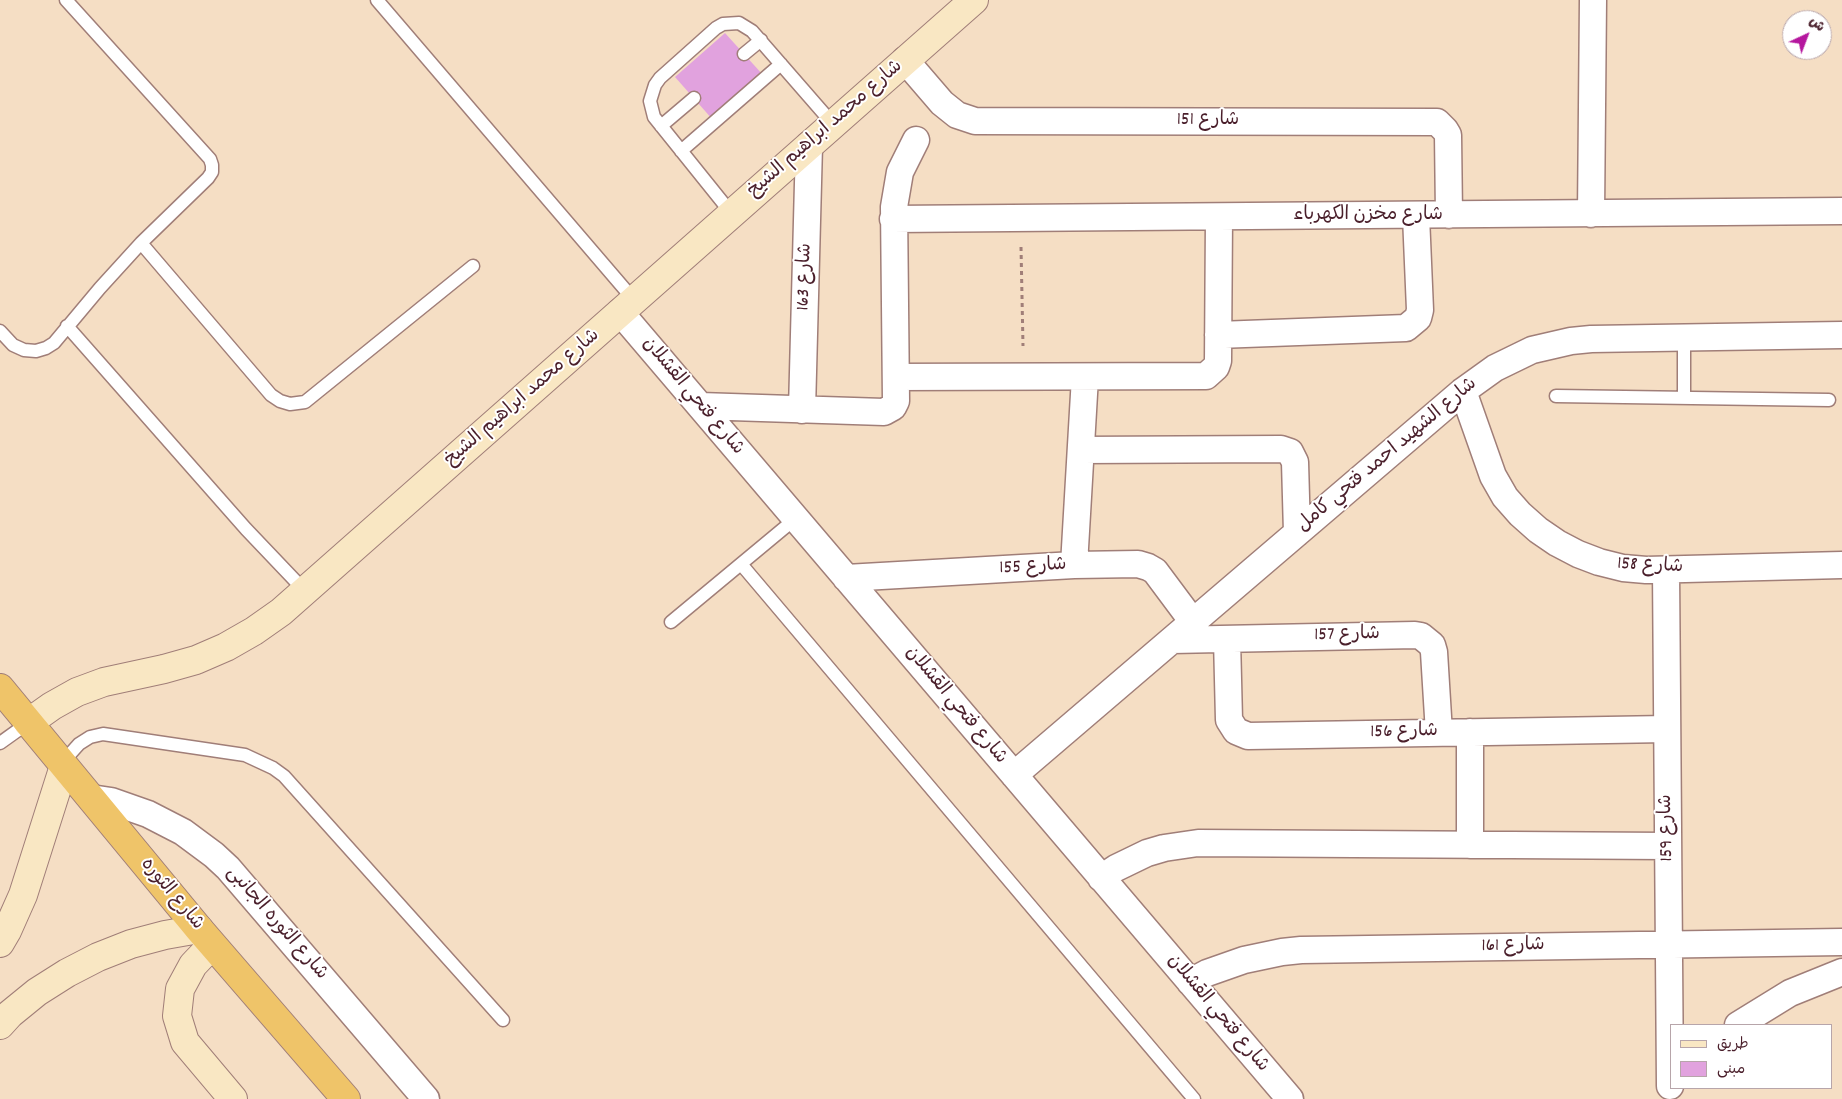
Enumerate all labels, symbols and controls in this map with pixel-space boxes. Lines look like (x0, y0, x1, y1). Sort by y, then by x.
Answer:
north arrow (1782, 10, 1832, 60)
text: ش (1804, 12, 1829, 37)
street label: شارع محمد ابراهيم الشيخ (744, 56, 908, 204)
street label: شارع 151 (1177, 110, 1239, 132)
street label: شارع مخزن الكهرباء (1293, 205, 1443, 227)
street label: شارع 163 (793, 243, 819, 311)
street label: شارع محمد ابراهيم الشيخ (441, 325, 605, 473)
street label: شارع فتحي القشلان (636, 333, 748, 461)
street label: شارع الشهيد احمد فتحي كامل (1293, 374, 1483, 538)
street label: شارع 158 (1616, 554, 1684, 580)
street label: شارع 155 (999, 555, 1067, 581)
street label: شارع 157 (1314, 624, 1380, 648)
street label: شارع فتحي القشلان (899, 642, 1011, 770)
street label: شارع 156 (1370, 721, 1438, 745)
street label: شارع 159 (1656, 794, 1680, 862)
street label: شارع الثوره (134, 854, 208, 936)
street label: شارع الثوره الجانبى (220, 862, 332, 986)
street label: شارع 161 (1481, 935, 1545, 959)
street label: شارع فتحي القشلان (1161, 950, 1273, 1078)
legend (1670, 1024, 1832, 1089)
text: طريق (1717, 1034, 1749, 1056)
text: مبنى (1717, 1059, 1745, 1081)

